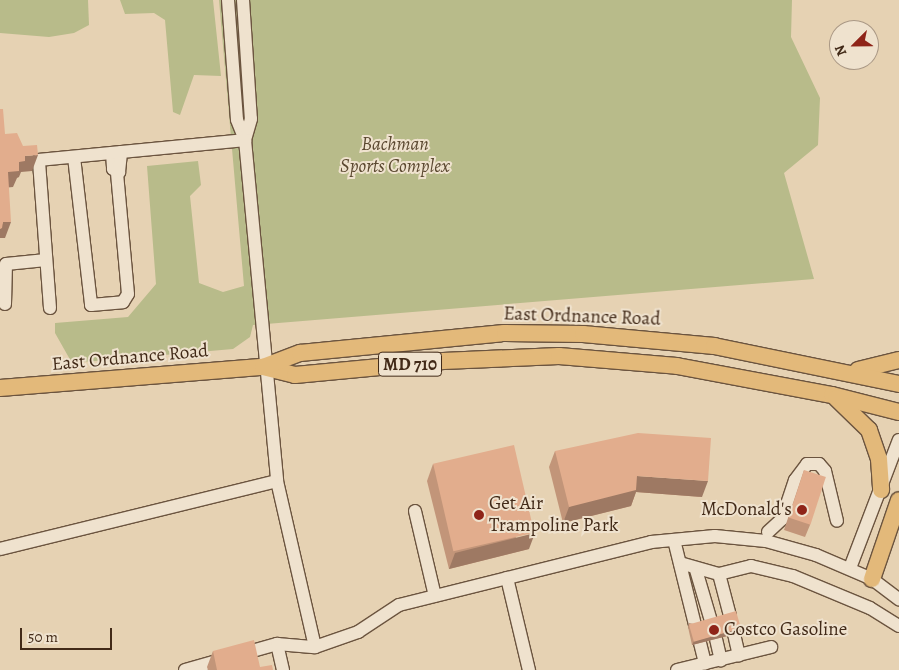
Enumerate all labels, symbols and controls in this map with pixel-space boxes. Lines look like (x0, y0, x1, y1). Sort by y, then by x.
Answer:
north arrow (829, 20, 879, 70)
text: N (830, 42, 851, 59)
park label: Bachman Sports Complex (340, 134, 450, 178)
street label: East Ordnance Road (503, 303, 661, 331)
street label: East Ordnance Road (51, 340, 209, 376)
road number: MD 710 (378, 348, 442, 379)
place label: Get Air Trampoline Park (489, 493, 618, 537)
place label: McDonald's (701, 499, 792, 521)
marker: McDonald's (796, 504, 808, 516)
marker: Get Air Trampoline Park (473, 509, 485, 521)
scale bar (22, 618, 115, 650)
place label: Costco Gasoline (724, 619, 847, 641)
marker: Costco Gasoline (708, 624, 720, 636)
text: 50 m (28, 627, 58, 647)

